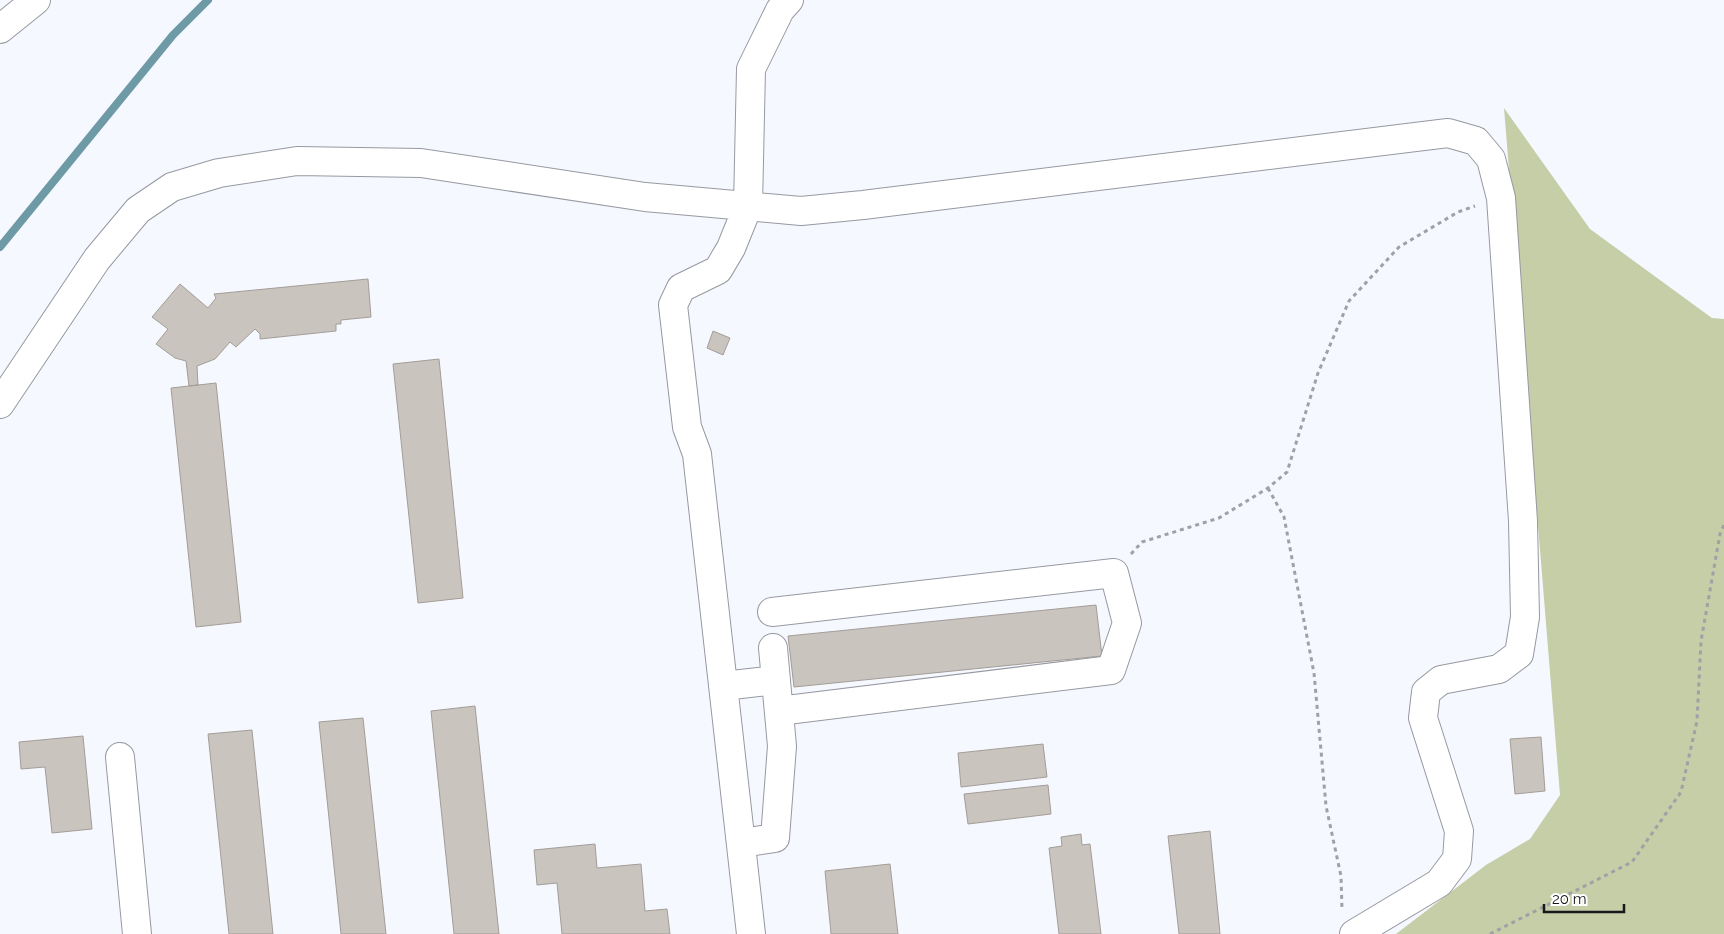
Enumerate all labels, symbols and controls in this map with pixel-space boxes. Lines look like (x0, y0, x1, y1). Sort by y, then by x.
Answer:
scale bar (1544, 882, 1624, 914)
text: 20 m (1552, 890, 1587, 908)

